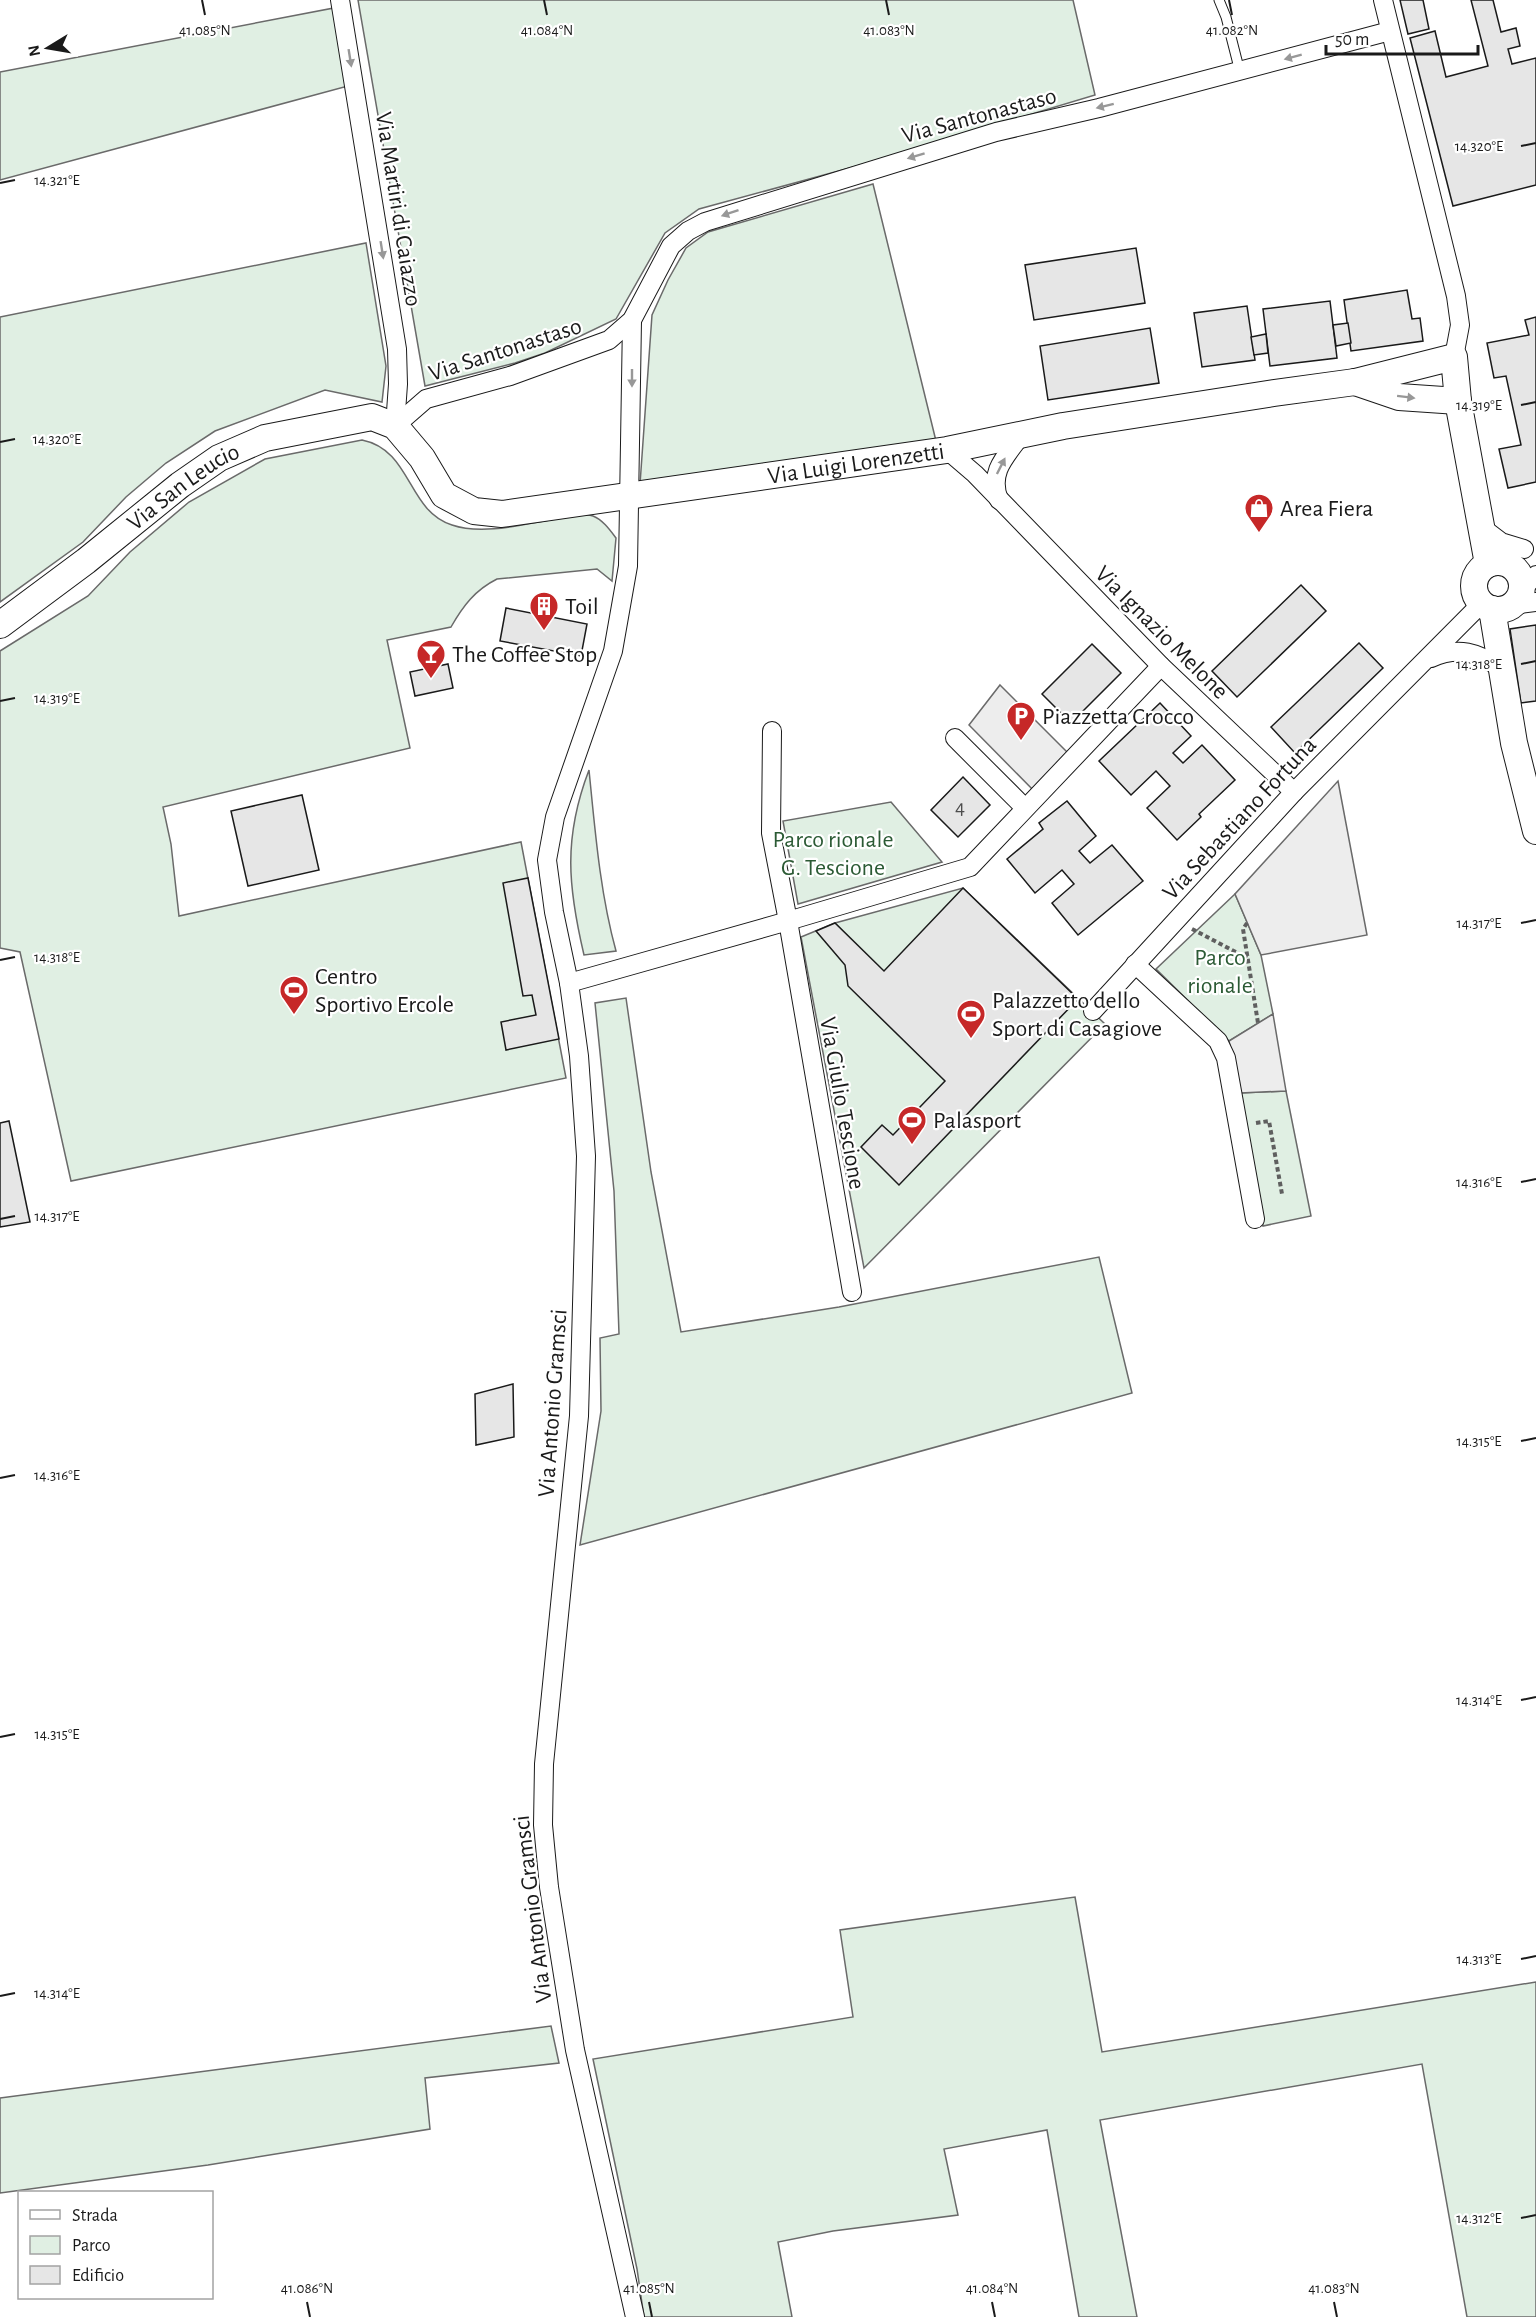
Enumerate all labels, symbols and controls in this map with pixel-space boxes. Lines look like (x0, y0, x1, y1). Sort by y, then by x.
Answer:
north arrow (18, 18, 78, 78)
scale bar (1326, 18, 1478, 56)
text: 41.085°N (179, 23, 231, 38)
text: 41.084°N (521, 23, 573, 38)
text: 41.083°N (863, 23, 915, 38)
text: 41.082°N (1206, 23, 1258, 38)
text: 50 m (1335, 31, 1369, 49)
text: N (25, 44, 43, 58)
one-way arrow (346, 48, 355, 67)
one-way arrow (1284, 53, 1302, 63)
street label: Via Santonastaso (899, 84, 1059, 148)
one-way arrow (1095, 102, 1114, 112)
street label: Via Martiri di Caiazzo (371, 110, 425, 308)
text: 14.320°E (1455, 139, 1503, 154)
one-way arrow (907, 152, 925, 161)
text: 14.321°E (34, 173, 80, 188)
one-way arrow (720, 209, 738, 219)
one-way arrow (377, 241, 386, 260)
street label: Via Santonastaso (426, 314, 585, 386)
one-way arrow (627, 369, 637, 388)
one-way arrow (1396, 392, 1415, 402)
text: 14.319°E (1456, 398, 1502, 413)
text: 14.320°E (33, 432, 81, 447)
street label: Via San Leucio (123, 440, 243, 535)
street label: Via Luigi Lorenzetti (766, 440, 946, 489)
one-way arrow (996, 457, 1006, 474)
shop icon: Area Fiera (1243, 492, 1275, 534)
place label: Area Fiera (1280, 497, 1373, 521)
street label: Via Ignazio Melone (1090, 562, 1232, 704)
building icon: Toil (528, 590, 560, 632)
place label: Toil (565, 595, 599, 619)
bar icon: The Coffee Stop (415, 638, 447, 680)
place label: The Coffee Stop (452, 643, 597, 667)
text: 14.318°E (1456, 657, 1502, 672)
text: 14.319°E (34, 691, 80, 706)
parking icon: Piazzetta Crocco (1005, 700, 1037, 742)
place label: Piazzetta Crocco (1042, 705, 1194, 729)
street label: Via Sebastiano Fortuna (1158, 733, 1321, 905)
house number: 4 (955, 797, 965, 818)
park label: Parco rionale G. Tescione (773, 828, 893, 880)
text: 14.317°E (1456, 916, 1502, 931)
park label: Parco rionale (1187, 946, 1253, 998)
text: 14.318°E (34, 950, 80, 965)
place label: Centro Sportivo Ercole (315, 965, 454, 1017)
sports icon: Centro Sportivo Ercole (278, 974, 310, 1016)
place label: Palazzetto dello Sport di Casagiove (992, 989, 1162, 1041)
sports icon: Palazzetto dello Sport di Casagiove (955, 998, 987, 1040)
street label: Via Giulio Tescione (815, 1015, 869, 1191)
sports icon: Palasport (896, 1104, 928, 1146)
place label: Palasport (933, 1109, 1021, 1133)
text: 14.316°E (1456, 1175, 1502, 1190)
text: 14.317°E (34, 1209, 80, 1224)
street label: Via Antonio Gramsci (534, 1308, 572, 1498)
text: 14.315°E (1456, 1434, 1502, 1449)
text: 14.316°E (34, 1468, 80, 1483)
text: 14.314°E (1456, 1693, 1502, 1708)
text: 14.315°E (34, 1727, 80, 1742)
street label: Via Antonio Gramsci (510, 1814, 556, 2004)
text: 14.313°E (1457, 1952, 1501, 1967)
text: 14.314°E (34, 1986, 80, 2001)
legend (18, 2191, 213, 2299)
text: Strada (72, 2207, 118, 2225)
text: 14.312°E (1456, 2211, 1502, 2226)
text: Parco (72, 2237, 111, 2255)
text: Edificio (72, 2267, 124, 2285)
text: 41.086°N (281, 2281, 333, 2296)
text: 41.085°N (623, 2281, 675, 2296)
text: 41.084°N (966, 2281, 1018, 2296)
text: 41.083°N (1308, 2281, 1360, 2296)

